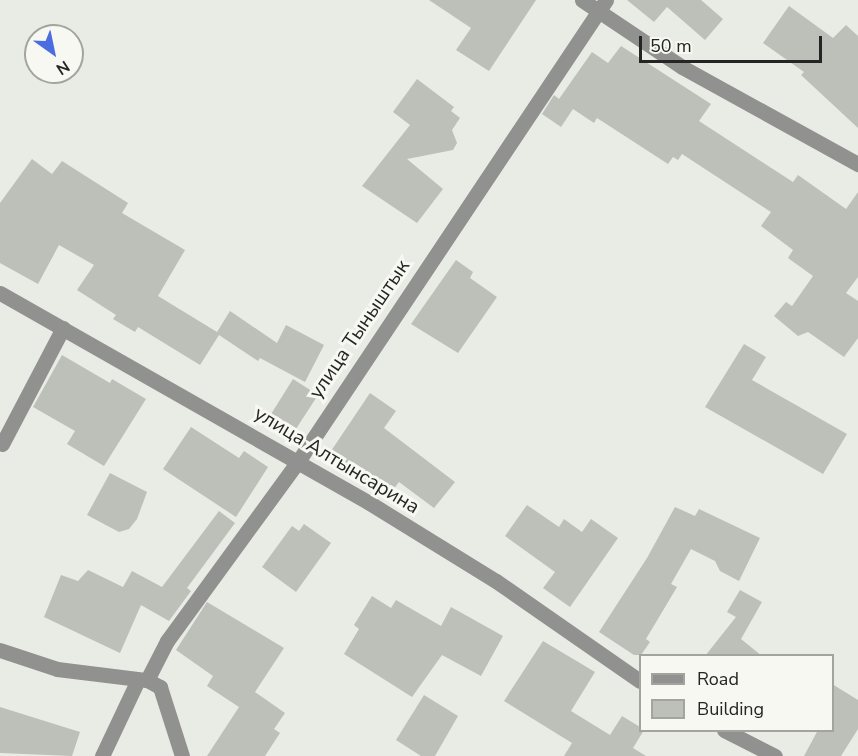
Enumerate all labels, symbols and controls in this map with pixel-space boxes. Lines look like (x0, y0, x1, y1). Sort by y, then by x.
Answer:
north arrow (24, 24, 84, 84)
scale bar (642, 24, 825, 62)
text: 50 m (650, 34, 692, 58)
text: N (52, 55, 74, 80)
street label: улица Тыныштык (304, 255, 414, 403)
street label: улица Алтынсарина (250, 401, 424, 519)
legend (639, 654, 834, 732)
text: Road (697, 667, 739, 691)
text: Building (697, 697, 764, 721)

